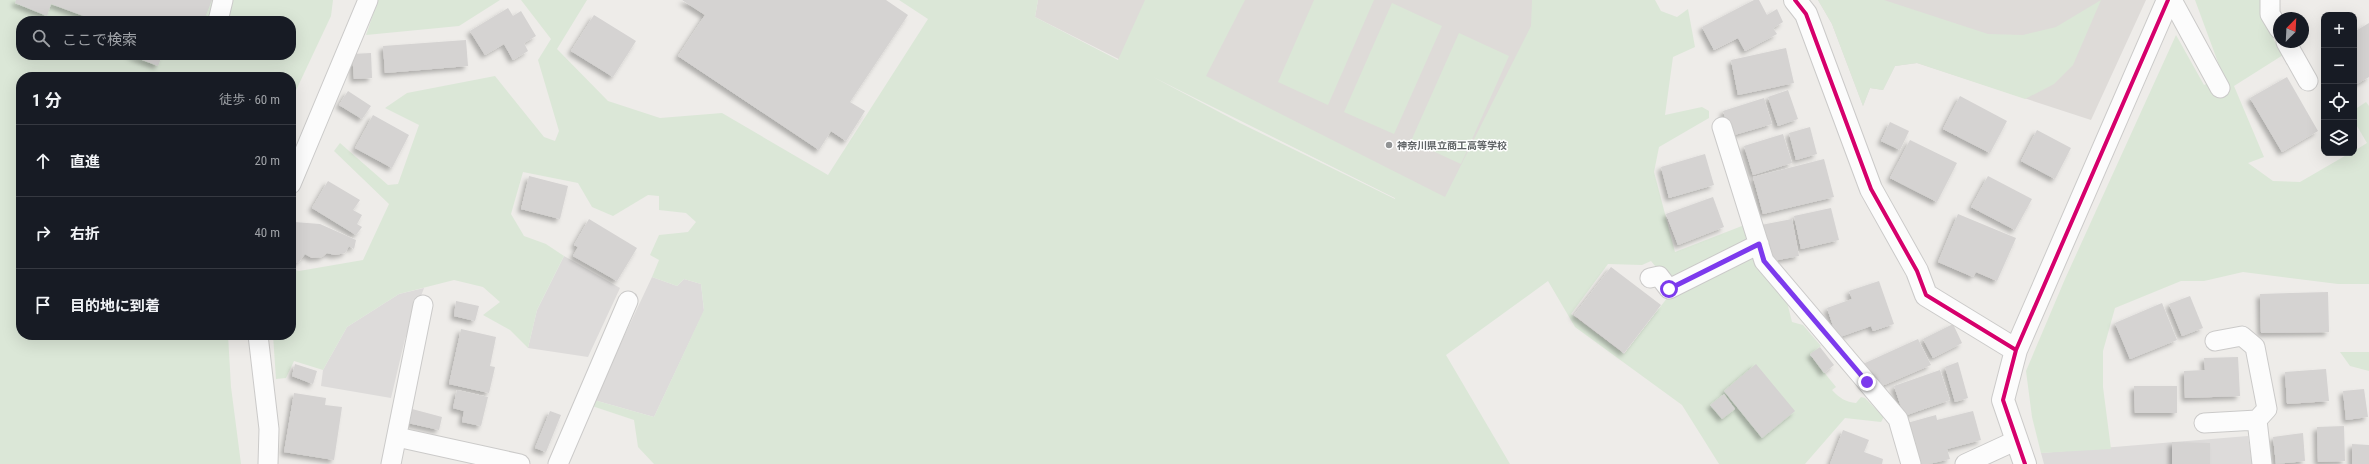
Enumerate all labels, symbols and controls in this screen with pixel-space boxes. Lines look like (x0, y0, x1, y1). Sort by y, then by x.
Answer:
north arrow (2273, 12, 2309, 48)
map controls (2321, 12, 2357, 156)
button: + (2321, 12, 2357, 48)
search box (16, 16, 296, 60)
icon: search (30, 27, 52, 49)
text: ここで検索 (62, 31, 137, 49)
button: − (2321, 48, 2357, 84)
button: locate (2321, 84, 2357, 120)
text: 1 分 (32, 90, 62, 110)
text: 徒歩 · 60 m (219, 92, 280, 107)
button: layers (2321, 120, 2357, 156)
marker: 神奈川県立商工高等学校 (1384, 140, 1394, 150)
place label: 神奈川県立商工高等学校 (1397, 140, 1507, 151)
icon: ahead (32, 150, 54, 172)
text: 直進 (70, 153, 100, 171)
text: 20 m (254, 153, 280, 168)
icon: right (32, 222, 54, 244)
text: 右折 (70, 225, 100, 243)
text: 40 m (254, 225, 280, 240)
route start (1660, 280, 1678, 298)
icon: arrive (32, 294, 54, 316)
text: 目的地に到着 (70, 297, 160, 315)
route end (1858, 373, 1876, 391)

